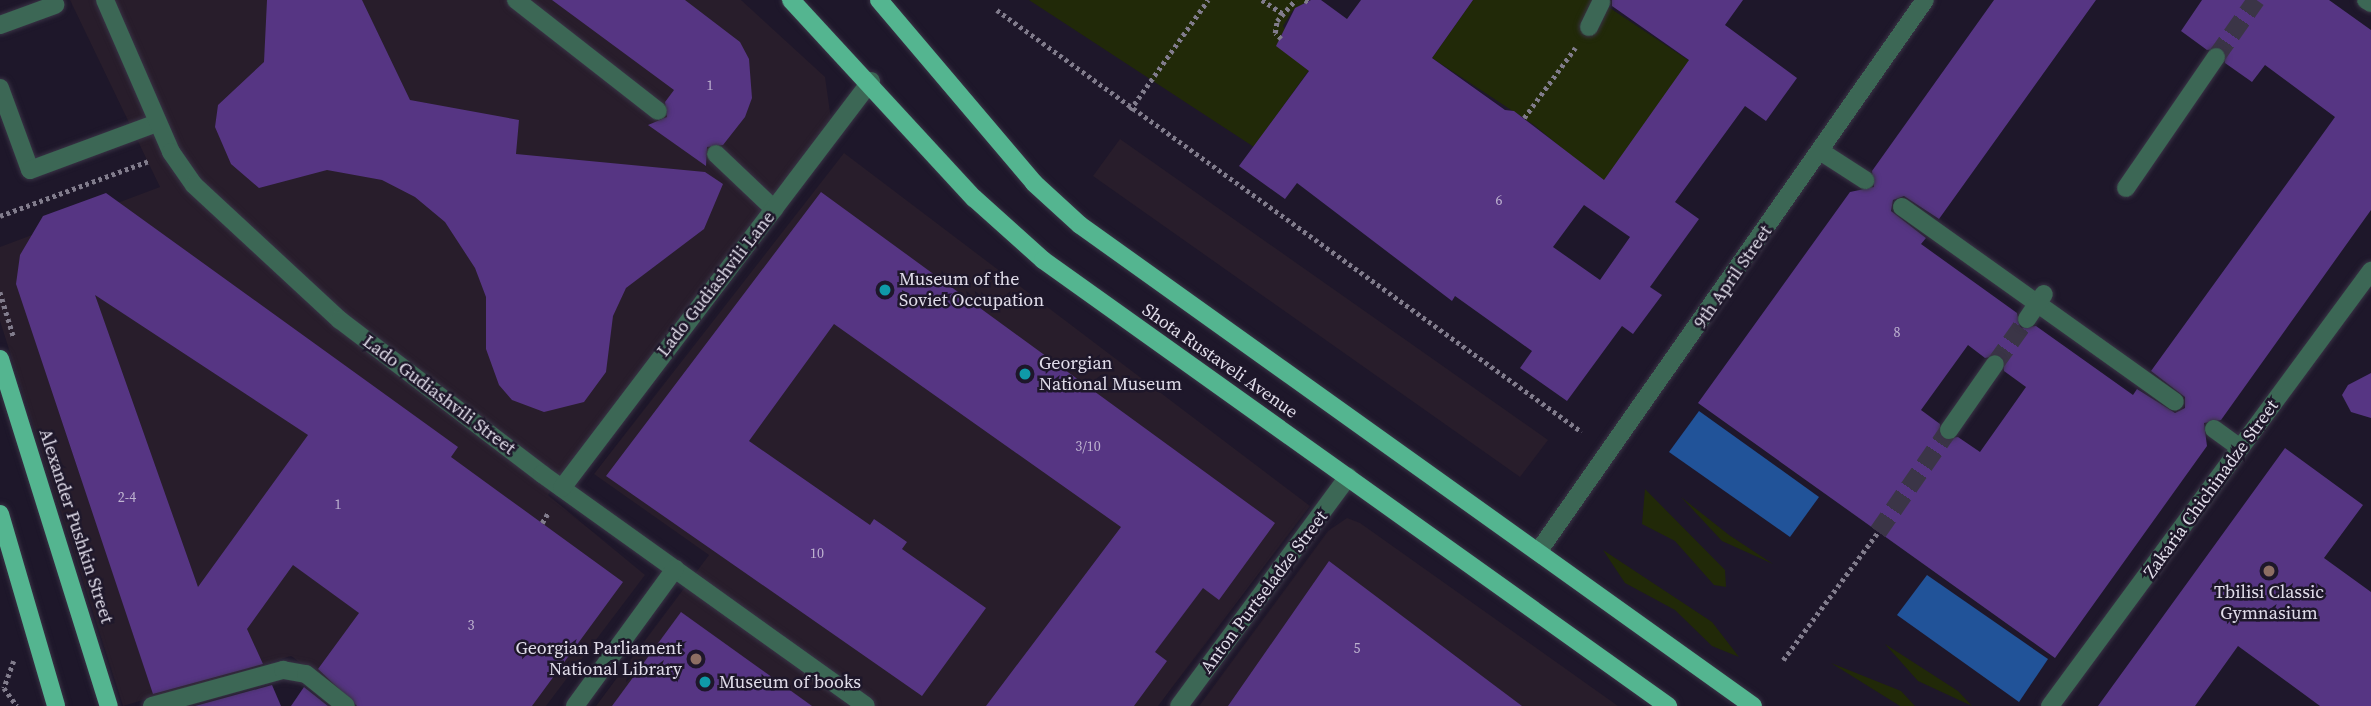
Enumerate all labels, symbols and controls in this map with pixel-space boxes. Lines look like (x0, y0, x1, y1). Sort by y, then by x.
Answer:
house number: 1 (707, 77, 713, 93)
house number: 6 (1496, 192, 1502, 208)
street label: Lado Gudiashvili Lane (652, 207, 780, 361)
street label: 9th April Street (1689, 221, 1777, 333)
place label: Museum of the Soviet Occupation (899, 269, 1044, 312)
marker: Museum of the Soviet Occupation (877, 282, 893, 298)
street label: Shota Rustaveli Avenue (1138, 299, 1302, 423)
house number: 8 (1894, 324, 1900, 340)
street label: Lado Gudiashvili Street (359, 331, 519, 459)
place label: Georgian National Museum (1039, 353, 1182, 396)
marker: Georgian National Museum (1017, 366, 1033, 382)
street label: Zakaria Chichinadze Street (2139, 396, 2283, 582)
street label: Alexander Pushkin Street (34, 426, 118, 626)
house number: 3/10 (1075, 438, 1101, 454)
house number: 2-4 (118, 489, 136, 505)
house number: 1 (335, 496, 341, 512)
street label: Anton Purtseladze Street (1196, 506, 1332, 678)
house number: 10 (810, 545, 824, 561)
marker: Tbilisi Classic Gymnasium (2261, 563, 2277, 579)
place label: Tbilisi Classic Gymnasium (2214, 582, 2324, 624)
house number: 3 (468, 617, 474, 633)
place label: Georgian Parliament National Library (515, 638, 682, 680)
house number: 5 (1354, 640, 1360, 656)
marker: Georgian Parliament National Library (688, 651, 704, 667)
place label: Museum of books (719, 671, 861, 693)
marker: Museum of books (697, 674, 713, 690)

